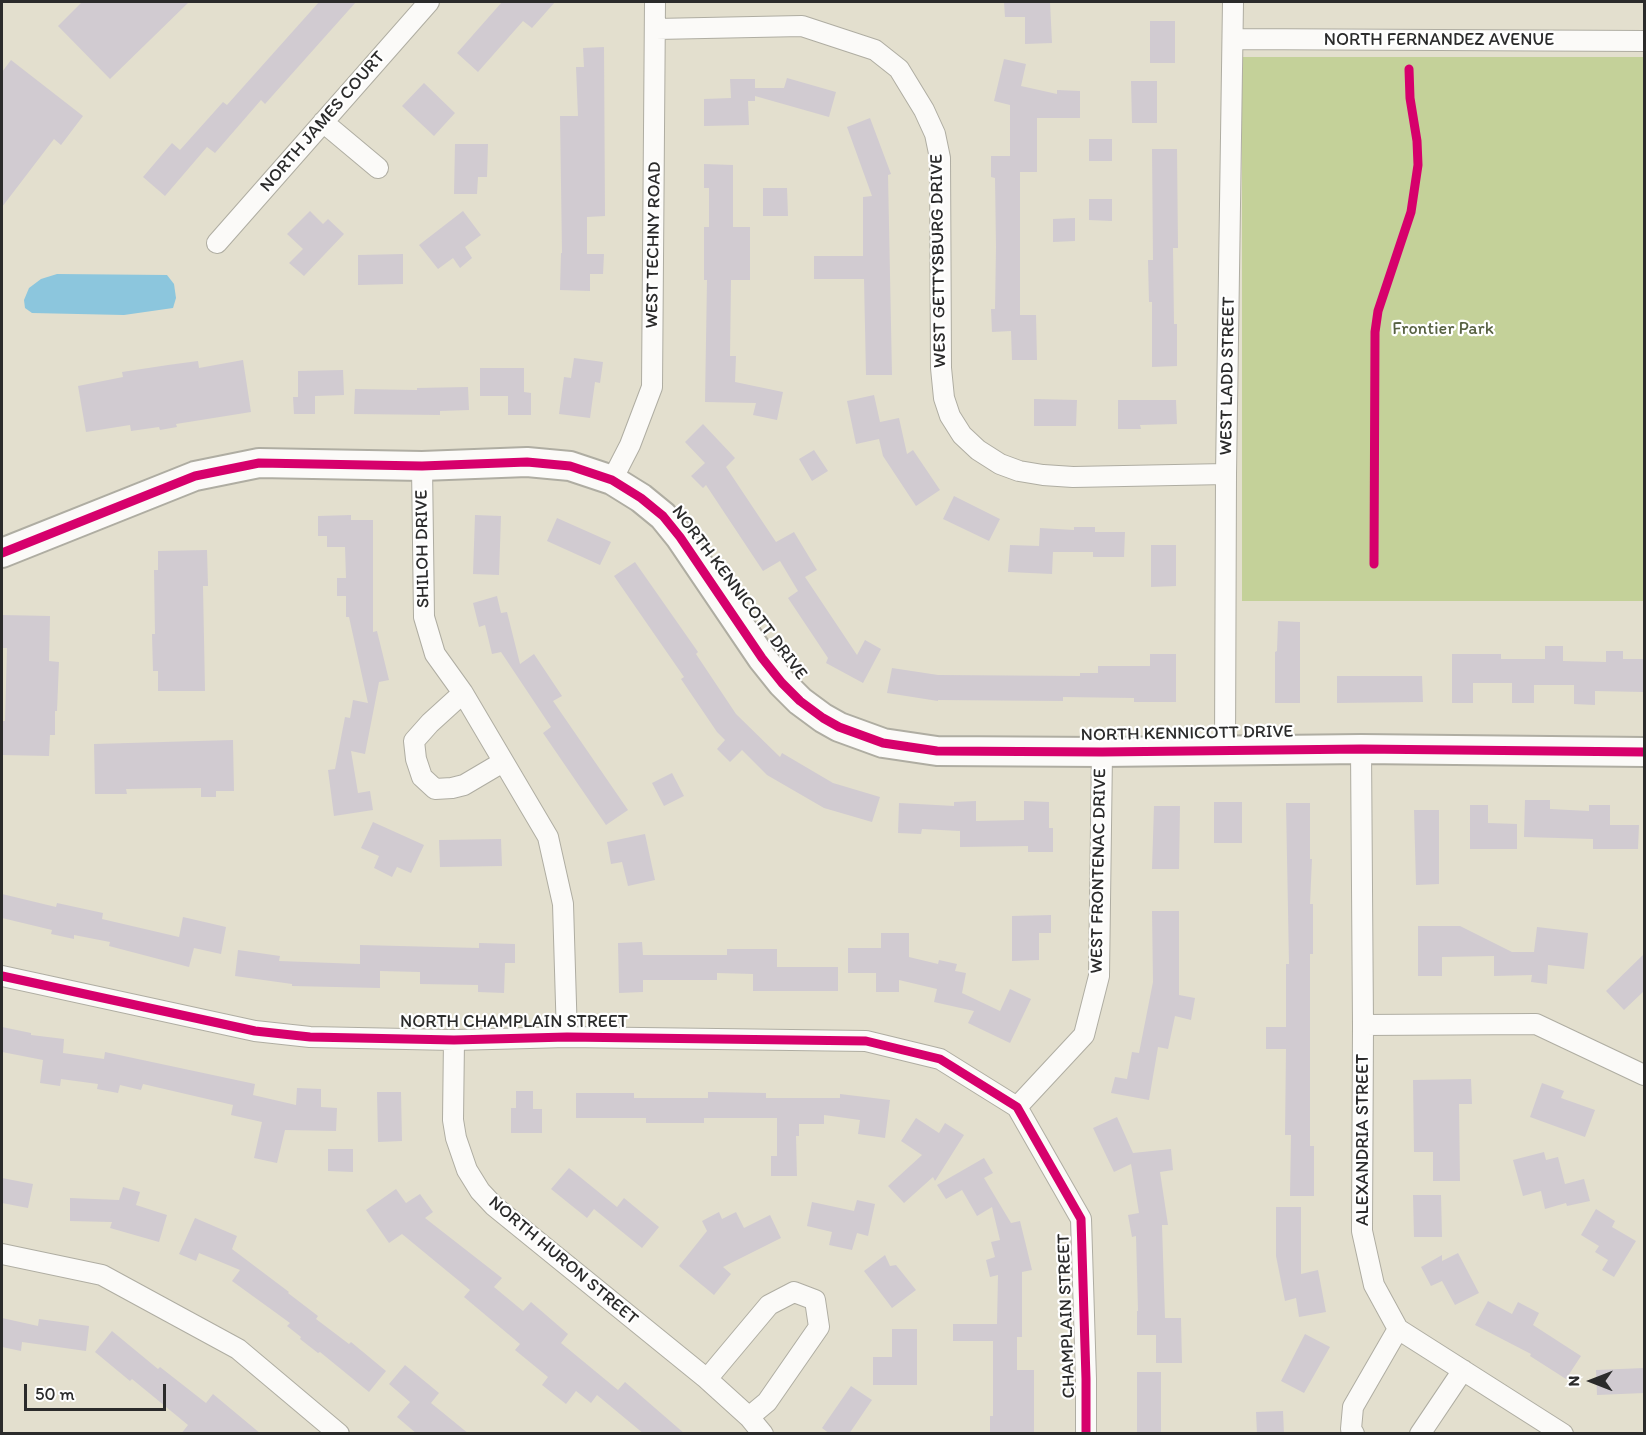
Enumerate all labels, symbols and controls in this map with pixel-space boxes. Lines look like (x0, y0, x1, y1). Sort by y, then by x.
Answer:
street label: NORTH FERNANDEZ AVENUE (1324, 29, 1554, 51)
street label: NORTH JAMES COURT (256, 47, 390, 197)
street label: WEST GETTYSBURG DRIVE (926, 154, 952, 368)
street label: WEST TECHNY ROAD (642, 161, 666, 329)
street label: WEST LADD STREET (1216, 296, 1240, 456)
park label: Frontier Park (1392, 318, 1494, 340)
street label: SHILOH DRIVE (411, 490, 435, 608)
street label: NORTH KENNICOTT DRIVE (666, 502, 812, 684)
street label: NORTH KENNICOTT DRIVE (1080, 721, 1294, 747)
street label: WEST FRONTENAC DRIVE (1086, 768, 1112, 974)
street label: NORTH CHAMPLAIN STREET (400, 1011, 628, 1033)
street label: ALEXANDRIA STREET (1352, 1054, 1374, 1226)
street label: NORTH HURON STREET (484, 1192, 642, 1330)
street label: CHAMPLAIN STREET (1053, 1233, 1081, 1399)
north arrow (1562, 1351, 1622, 1411)
scale bar (27, 1372, 170, 1410)
text: N (1564, 1376, 1583, 1386)
text: 50 m (35, 1383, 75, 1405)

